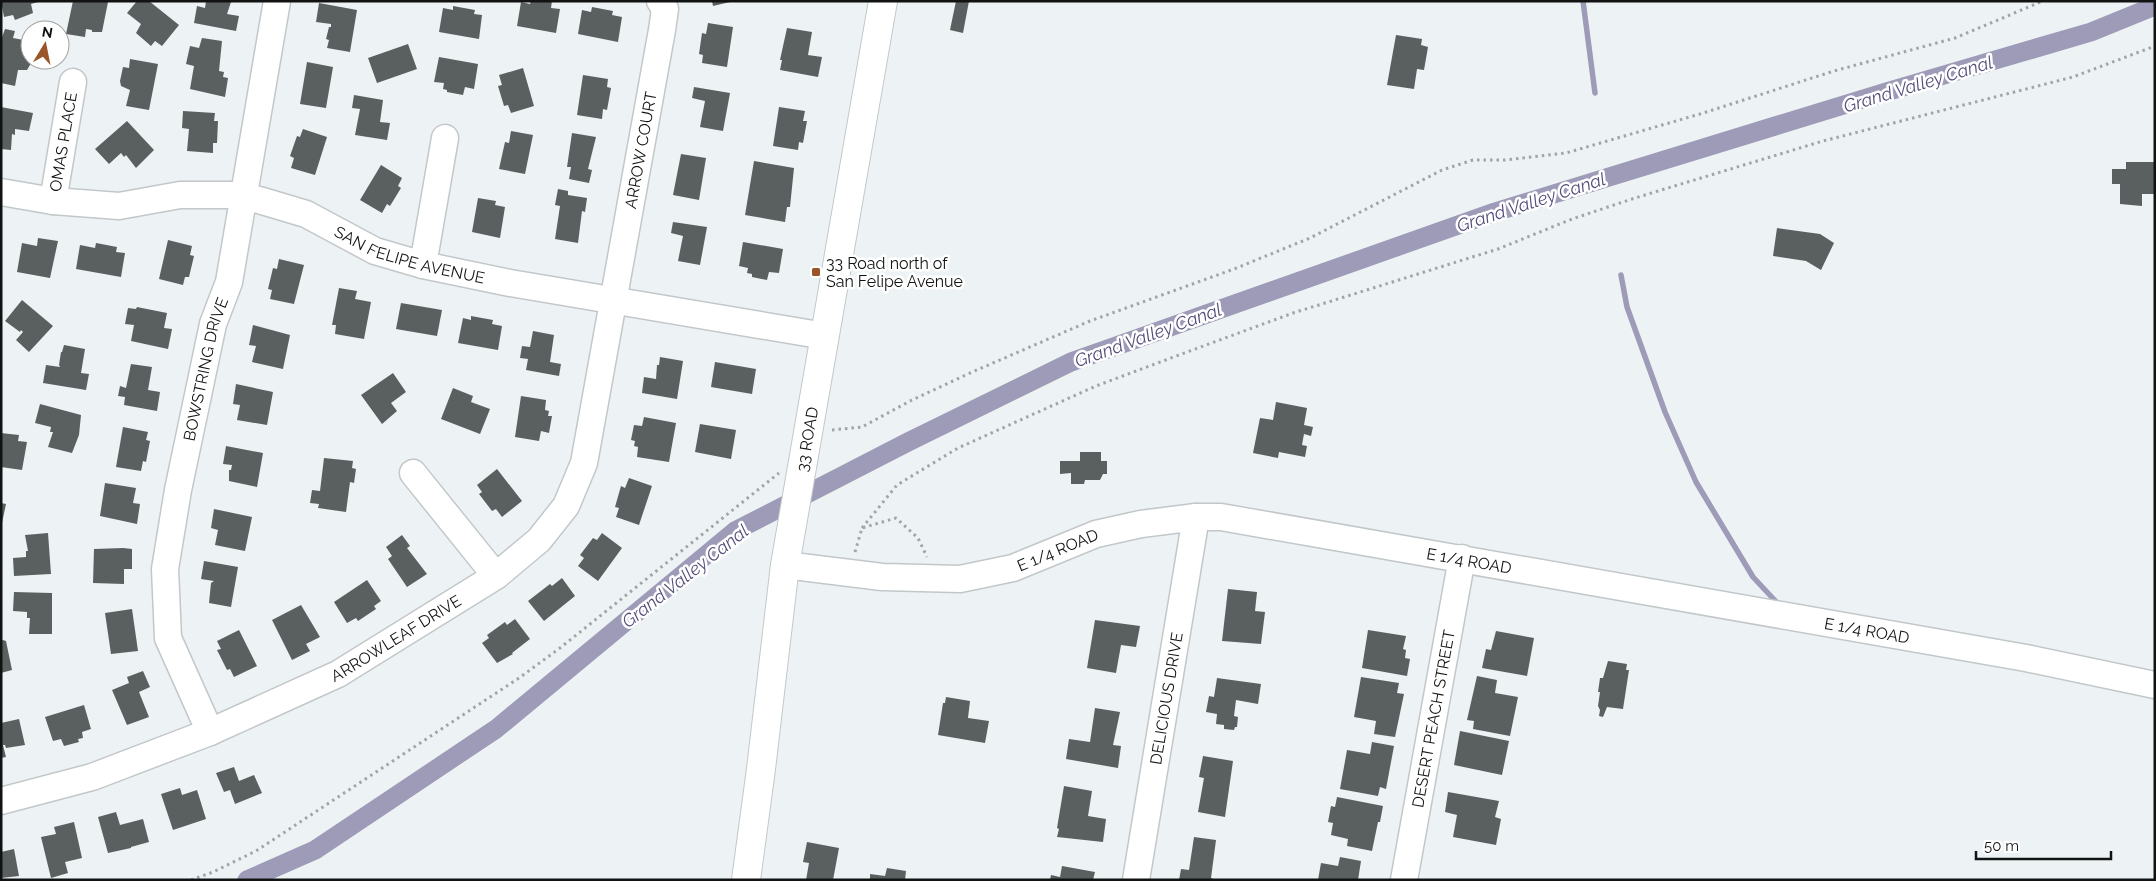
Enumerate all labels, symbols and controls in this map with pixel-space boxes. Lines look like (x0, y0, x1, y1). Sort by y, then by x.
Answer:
north arrow (20, 20, 70, 70)
text: N (41, 23, 54, 41)
water label: Grand Valley Canal (1841, 51, 1995, 117)
street label: OMAS PLACE (45, 90, 81, 193)
street label: ARROW COURT (621, 90, 660, 210)
water label: Grand Valley Canal (1454, 168, 1608, 236)
street label: SAN FELIPE AVENUE (331, 222, 487, 287)
place label: 33 Road north of San Felipe Avenue (826, 254, 963, 291)
marker: 33 Road north of San Felipe Avenue (810, 266, 822, 278)
street label: BOWSTRING DRIVE (179, 294, 232, 443)
water label: Grand Valley Canal (1072, 299, 1225, 371)
street label: 33 ROAD (792, 405, 822, 473)
water label: Grand Valley Canal (617, 520, 753, 632)
street label: E 1/4 ROAD (1014, 525, 1101, 575)
street label: E 1/4 ROAD (1425, 544, 1513, 577)
street label: ARROWLEAF DRIVE (328, 590, 465, 685)
street label: E 1/4 ROAD (1823, 613, 1911, 647)
street label: DESERT PEACH STREET (1408, 628, 1458, 809)
street label: DELICIOUS DRIVE (1146, 631, 1186, 766)
scale bar (1976, 828, 2111, 860)
text: 50 m (1984, 837, 2019, 855)

